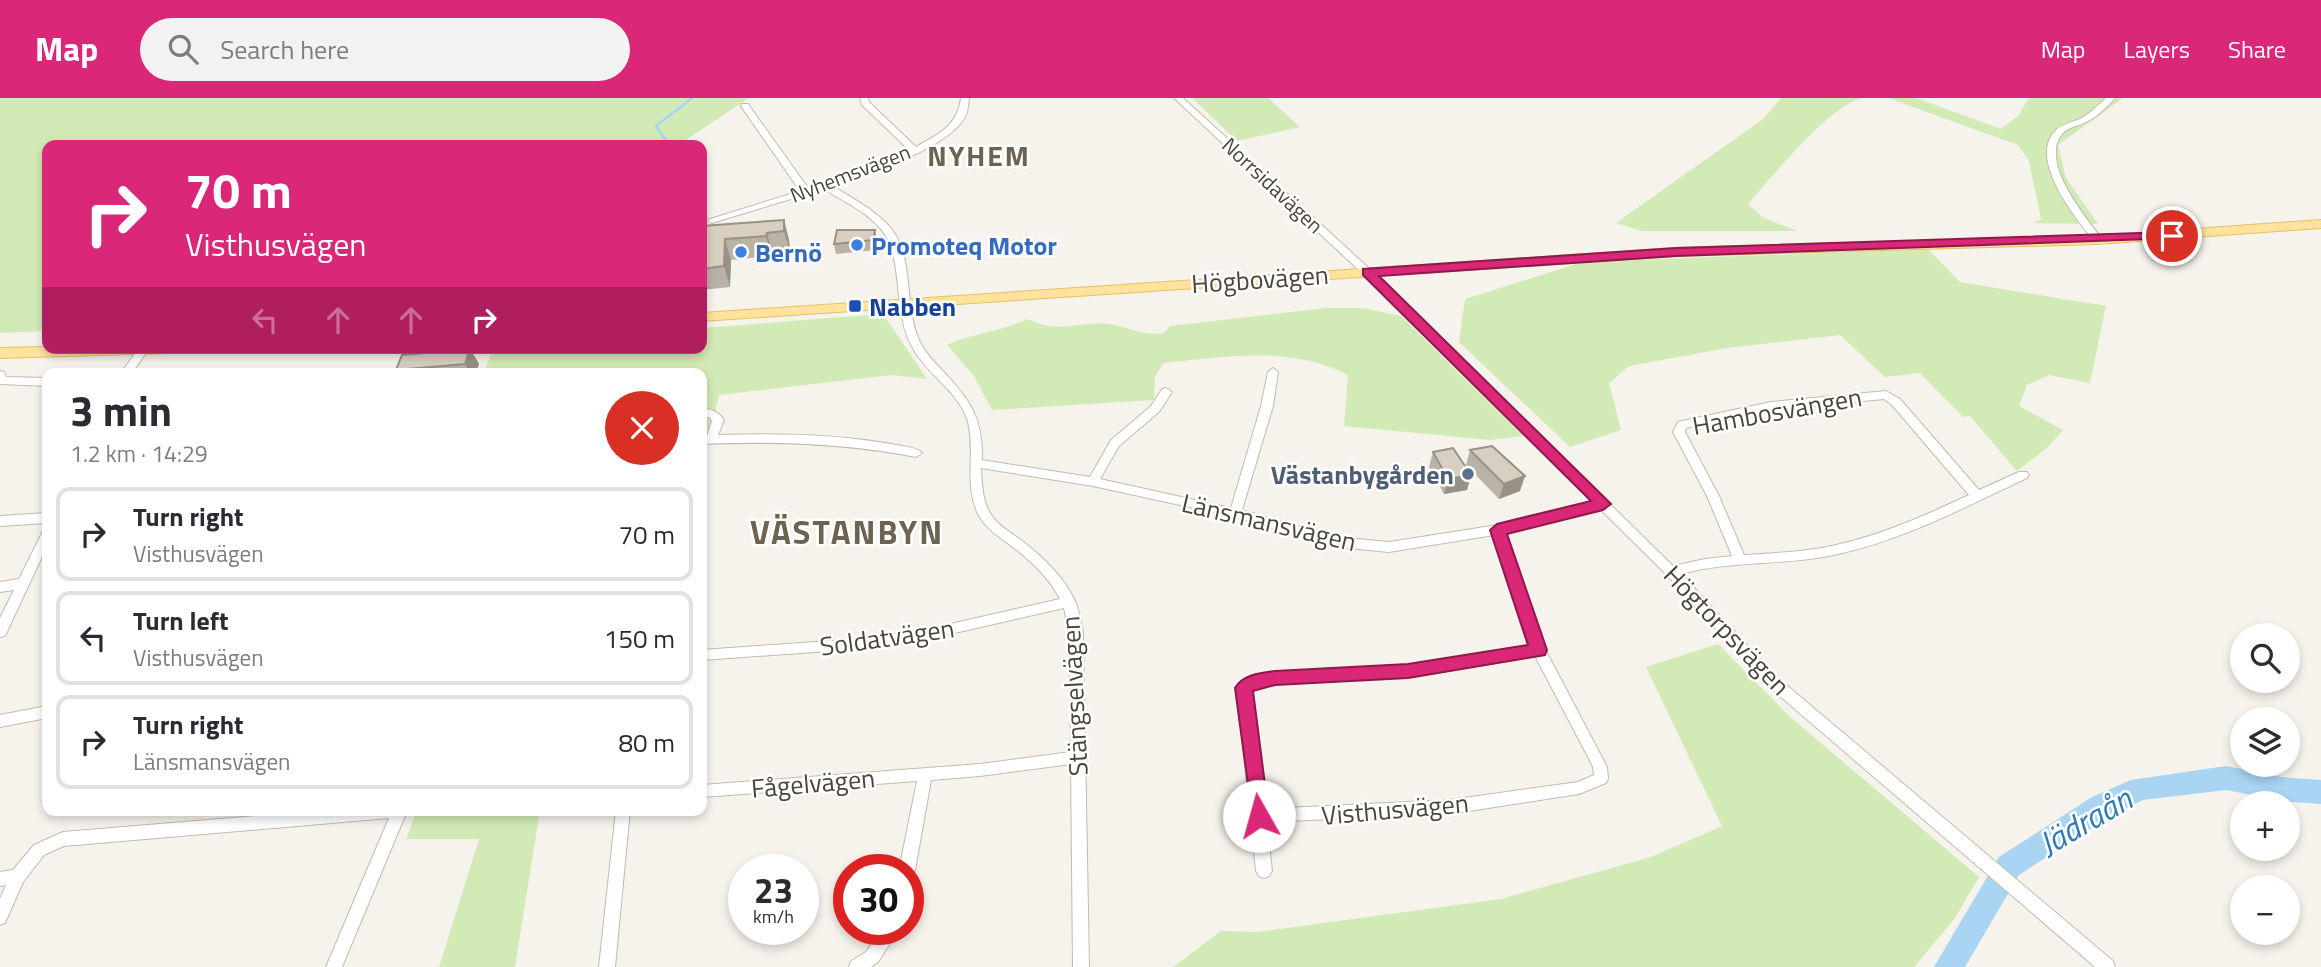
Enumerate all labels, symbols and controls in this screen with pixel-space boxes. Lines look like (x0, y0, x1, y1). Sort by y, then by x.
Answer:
search box (140, 18, 630, 81)
text: Map (35, 24, 98, 74)
icon: search (164, 30, 202, 68)
text: Search here (220, 30, 349, 69)
text: Map (2041, 31, 2086, 67)
text: Layers (2124, 31, 2190, 67)
text: Share (2228, 31, 2286, 67)
street label: Norrsidavägen (1215, 129, 1331, 241)
district label: NYHEM (927, 134, 1031, 177)
street label: Nyhemsvägen (785, 135, 915, 211)
text: 70 m (185, 152, 292, 227)
icon: right (70, 168, 161, 259)
pin (2142, 206, 2202, 266)
icon: arrive (2153, 217, 2191, 255)
text: Visthusvägen (185, 220, 367, 268)
place label: Promoteq Motor (871, 226, 1057, 265)
place label: Bernö (755, 233, 822, 272)
marker: Promoteq Motor (849, 237, 865, 253)
marker: Bernö (733, 244, 749, 260)
street label: Högbovägen (1190, 255, 1330, 303)
place label: Nabben (869, 287, 956, 326)
marker: Nabben (847, 298, 863, 314)
icon: left (246, 301, 284, 339)
icon: ahead (319, 301, 357, 339)
icon: ahead (392, 301, 430, 339)
icon: right (465, 301, 503, 339)
street label: Hambosvängen (1689, 377, 1865, 445)
text: 3 min (70, 378, 172, 442)
button: close (605, 391, 679, 465)
text: 1.2 km · 14:29 (70, 436, 208, 471)
place label: Västanbygården (1271, 455, 1454, 494)
marker: Västanbygården (1460, 466, 1476, 482)
street label: Länsmansvägen (1178, 483, 1360, 561)
text: Turn right (133, 497, 244, 536)
district label: VÄSTANBYN (750, 507, 944, 557)
icon: right (74, 515, 112, 553)
text: 70 m (618, 515, 675, 554)
text: Visthusvägen (133, 536, 263, 571)
street label: Högtorpsvägen (1655, 556, 1799, 704)
text: Turn left (133, 601, 228, 640)
street label: Soldatvägen (817, 608, 957, 666)
street label: Stängselvägen (1050, 615, 1098, 777)
icon: left (74, 619, 112, 657)
text: 150 m (604, 619, 675, 658)
map controls (2230, 623, 2300, 945)
button: search (2230, 623, 2300, 693)
text: Visthusvägen (133, 640, 263, 675)
text: Turn right (133, 705, 244, 744)
button: layers (2230, 707, 2300, 777)
icon: right (74, 723, 112, 761)
text: 80 m (618, 723, 675, 762)
text: Länsmansvägen (133, 744, 290, 779)
street label: Fågelvägen (749, 758, 877, 808)
water label: Jädraån (2029, 774, 2142, 868)
position arrow (1222, 779, 1296, 853)
street label: Visthusvägen (1320, 783, 1470, 835)
button: + (2230, 791, 2300, 861)
speed limit sign: 30 (833, 854, 924, 945)
text: 23 (754, 863, 793, 917)
button: − (2230, 875, 2300, 945)
text: km/h (753, 903, 794, 930)

